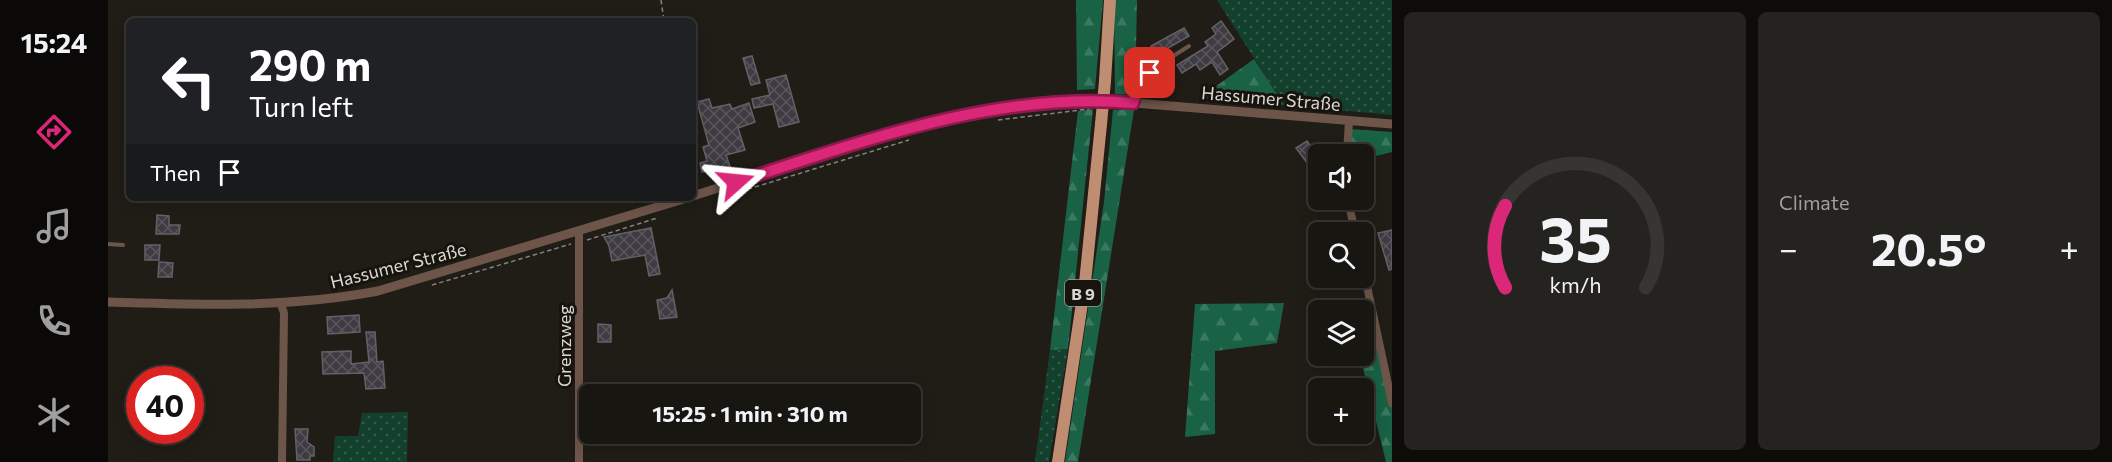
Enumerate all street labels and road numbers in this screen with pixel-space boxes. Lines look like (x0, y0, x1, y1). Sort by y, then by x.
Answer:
street label: Hassumer Straße (1200, 81, 1342, 115)
street label: Hassumer Straße (328, 237, 468, 293)
road number: B 9 (1065, 280, 1101, 306)
street label: Grenzweg (553, 305, 575, 387)

